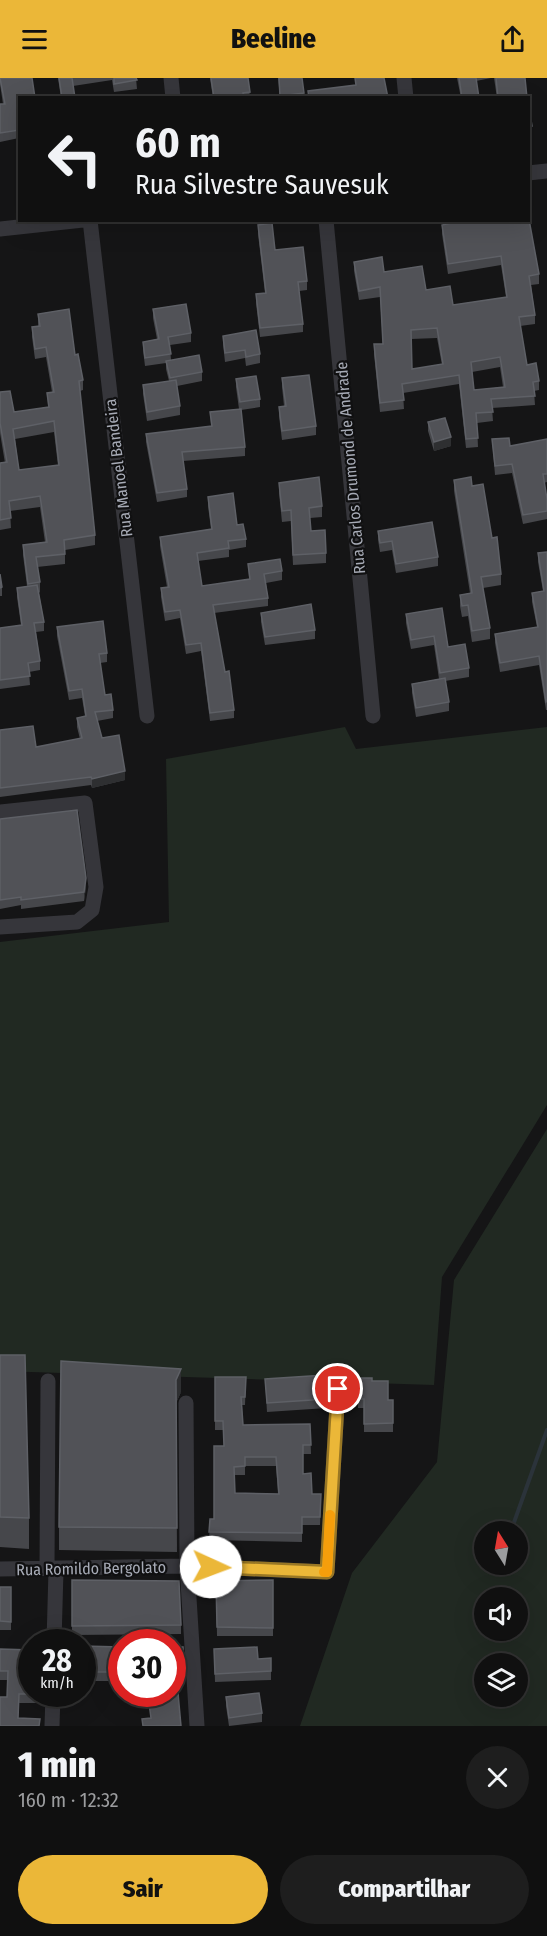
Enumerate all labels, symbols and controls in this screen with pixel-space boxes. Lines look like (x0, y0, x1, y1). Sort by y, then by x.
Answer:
icon: menu (18, 23, 51, 56)
text: Beeline (231, 23, 316, 55)
icon: share (496, 23, 529, 56)
text: 60 m (135, 118, 221, 168)
icon: left (36, 120, 114, 198)
text: Rua Silvestre Sauvesuk (135, 169, 389, 201)
street label: Rua Carlos Drumond de Andrade (332, 361, 369, 575)
street label: Rua Manoel Bandeira (101, 398, 136, 538)
pin (312, 1363, 363, 1414)
icon: arrive (321, 1372, 354, 1405)
north arrow (474, 1521, 528, 1575)
map controls (474, 1521, 528, 1707)
position arrow (179, 1535, 243, 1599)
street label: Rua Romildo Bergolato (16, 1558, 166, 1579)
button: sound (474, 1587, 528, 1641)
speed limit sign: 30 (108, 1629, 186, 1707)
text: 28 (42, 1643, 72, 1679)
button: layers (474, 1653, 528, 1707)
text: km/h (40, 1674, 74, 1692)
text: 1 min (18, 1743, 96, 1787)
button: close (466, 1746, 529, 1809)
text: 160 m · 12:32 (18, 1788, 119, 1812)
button: Sair (18, 1855, 268, 1924)
button: Compartilhar (280, 1855, 529, 1924)

